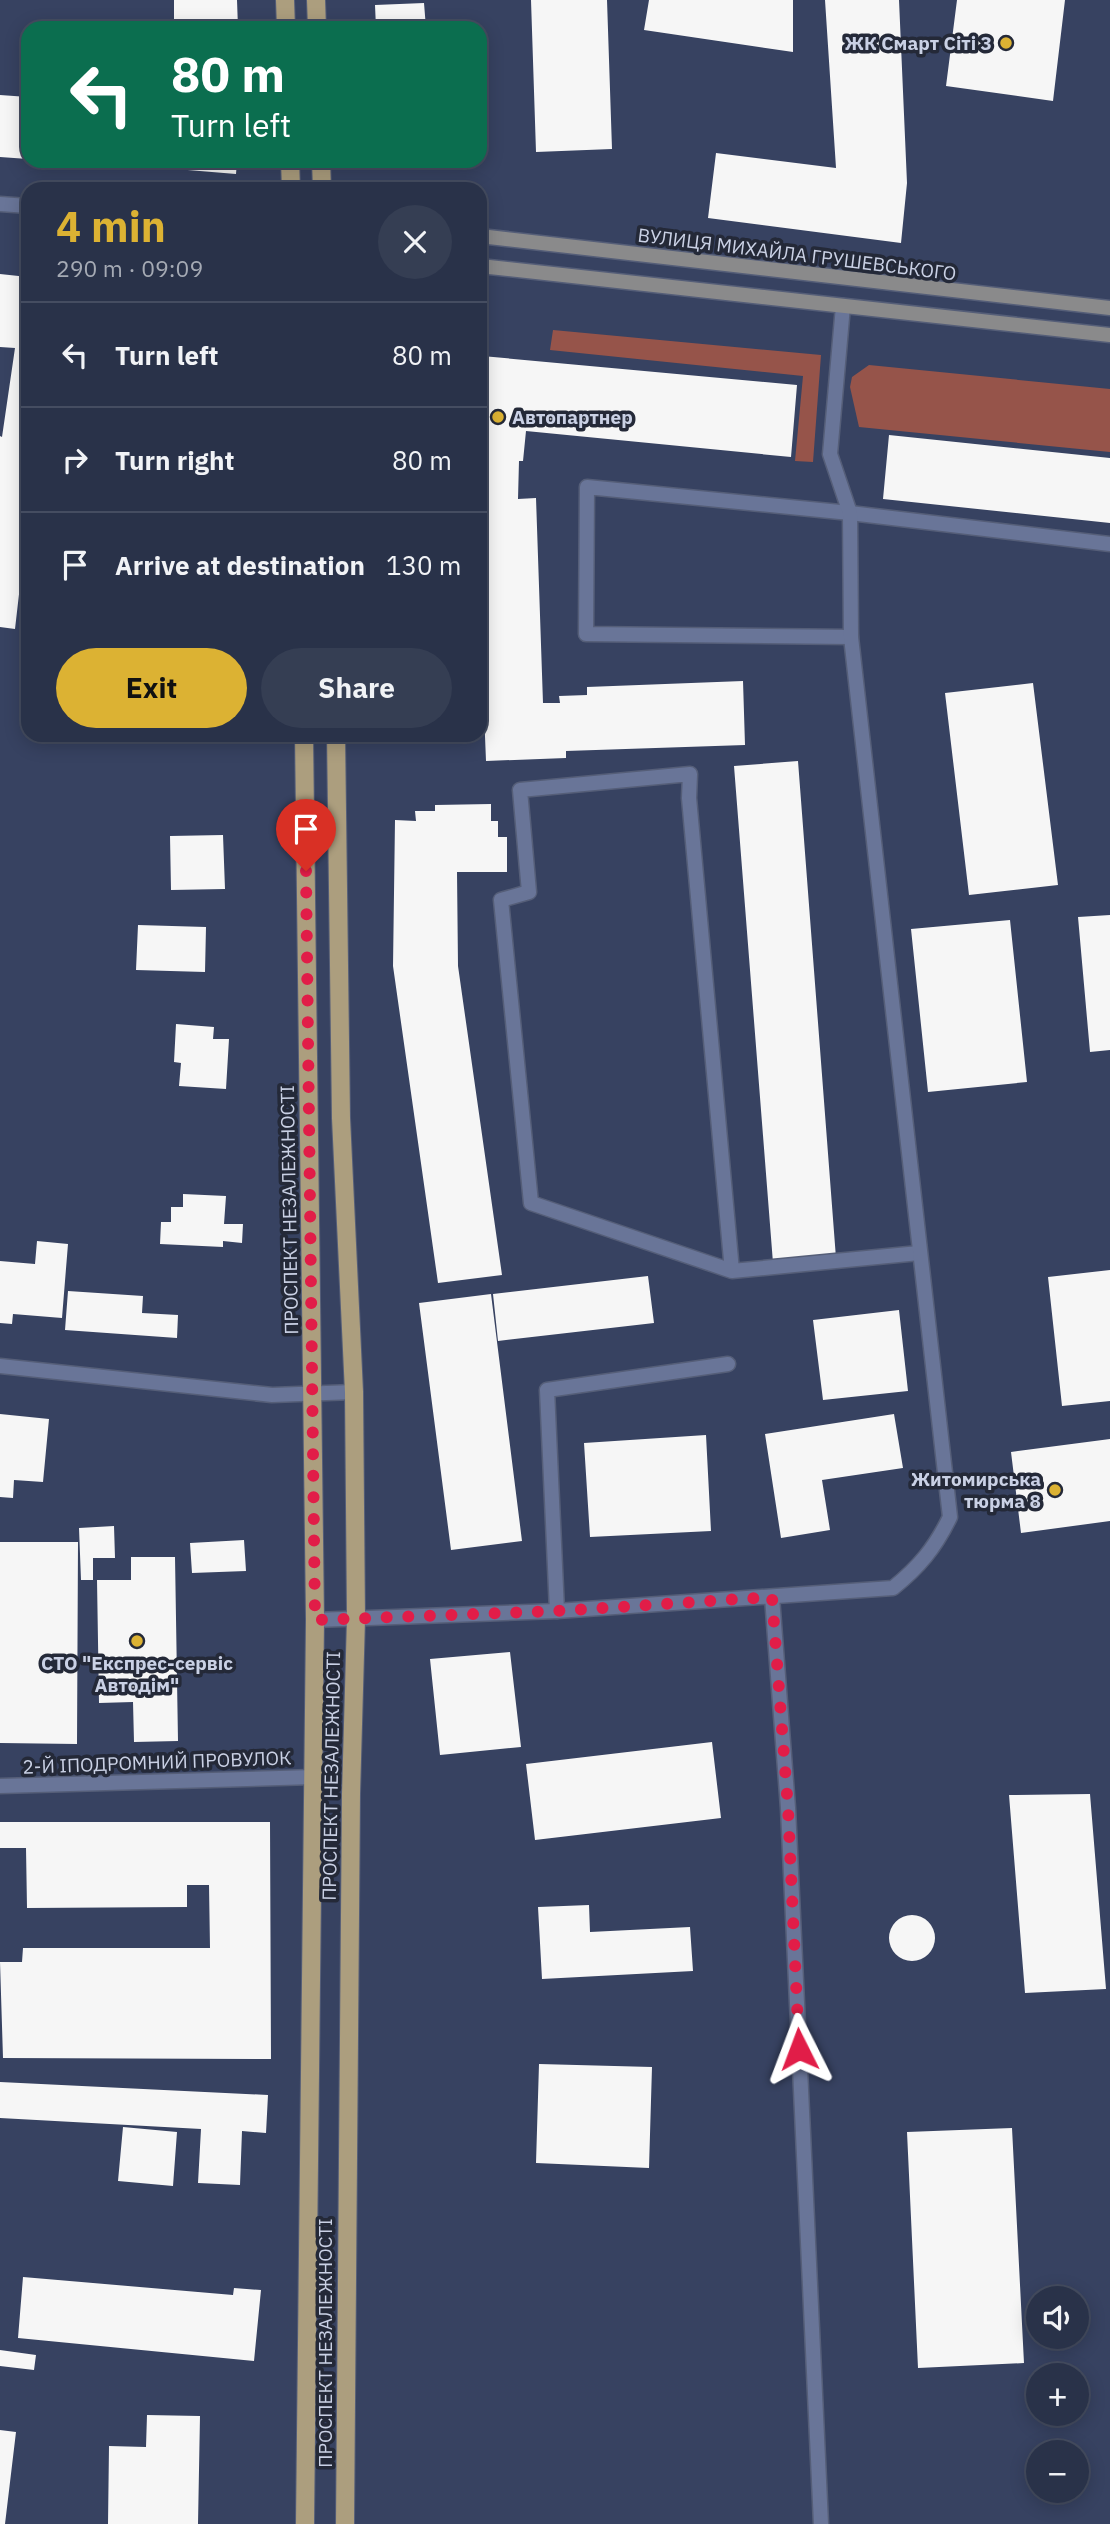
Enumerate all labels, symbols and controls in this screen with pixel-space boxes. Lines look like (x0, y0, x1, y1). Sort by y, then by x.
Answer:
place label: ЖК Смарт Сіті 3 (845, 31, 992, 55)
marker: ЖК Смарт Сіті 3 (998, 35, 1014, 51)
text: 80 m (171, 42, 285, 105)
icon: left (56, 49, 147, 140)
text: Turn left (171, 104, 291, 146)
text: 4 min (56, 199, 166, 254)
button: close (378, 205, 452, 279)
street label: ВУЛИЦЯ МИХАЙЛА ГРУШЕВСЬКОГО (636, 223, 958, 285)
text: 290 m · 09:09 (56, 253, 203, 283)
icon: left (56, 336, 94, 374)
text: Turn left (115, 338, 218, 372)
text: 80 m (392, 338, 452, 372)
place label: Автопартнер (512, 405, 633, 429)
marker: Автопартнер (490, 409, 506, 425)
icon: right (56, 441, 94, 479)
text: Turn right (115, 443, 234, 477)
text: 80 m (392, 443, 452, 477)
icon: arrive (56, 546, 94, 584)
text: Arrive at destination (115, 548, 365, 582)
text: 130 m (386, 548, 462, 582)
button: Exit (56, 648, 247, 728)
button: Share (261, 648, 452, 728)
pin (276, 799, 336, 871)
icon: arrive (287, 810, 325, 848)
street label: ПРОСПЕКТ НЕЗАЛЕЖНОСТІ (275, 1085, 303, 1335)
place label: Житомирська тюрма 8 (911, 1467, 1041, 1513)
marker: Житомирська тюрма 8 (1047, 1482, 1063, 1498)
marker: СТО "Експрес-сервіс Автодім" (129, 1633, 145, 1649)
place label: СТО "Експрес-сервіс Автодім" (41, 1651, 233, 1697)
street label: ПРОСПЕКТ НЕЗАЛЕЖНОСТІ (317, 1651, 345, 1901)
street label: 2-Й ІПОДРОМНИЙ ПРОВУЛОК (22, 1745, 292, 1779)
position arrow (762, 2012, 836, 2086)
street label: ПРОСПЕКТ НЕЗАЛЕЖНОСТІ (313, 2218, 337, 2468)
map controls (1026, 2286, 1089, 2503)
button: sound (1026, 2286, 1089, 2349)
button: + (1026, 2363, 1089, 2426)
button: − (1026, 2440, 1089, 2503)

